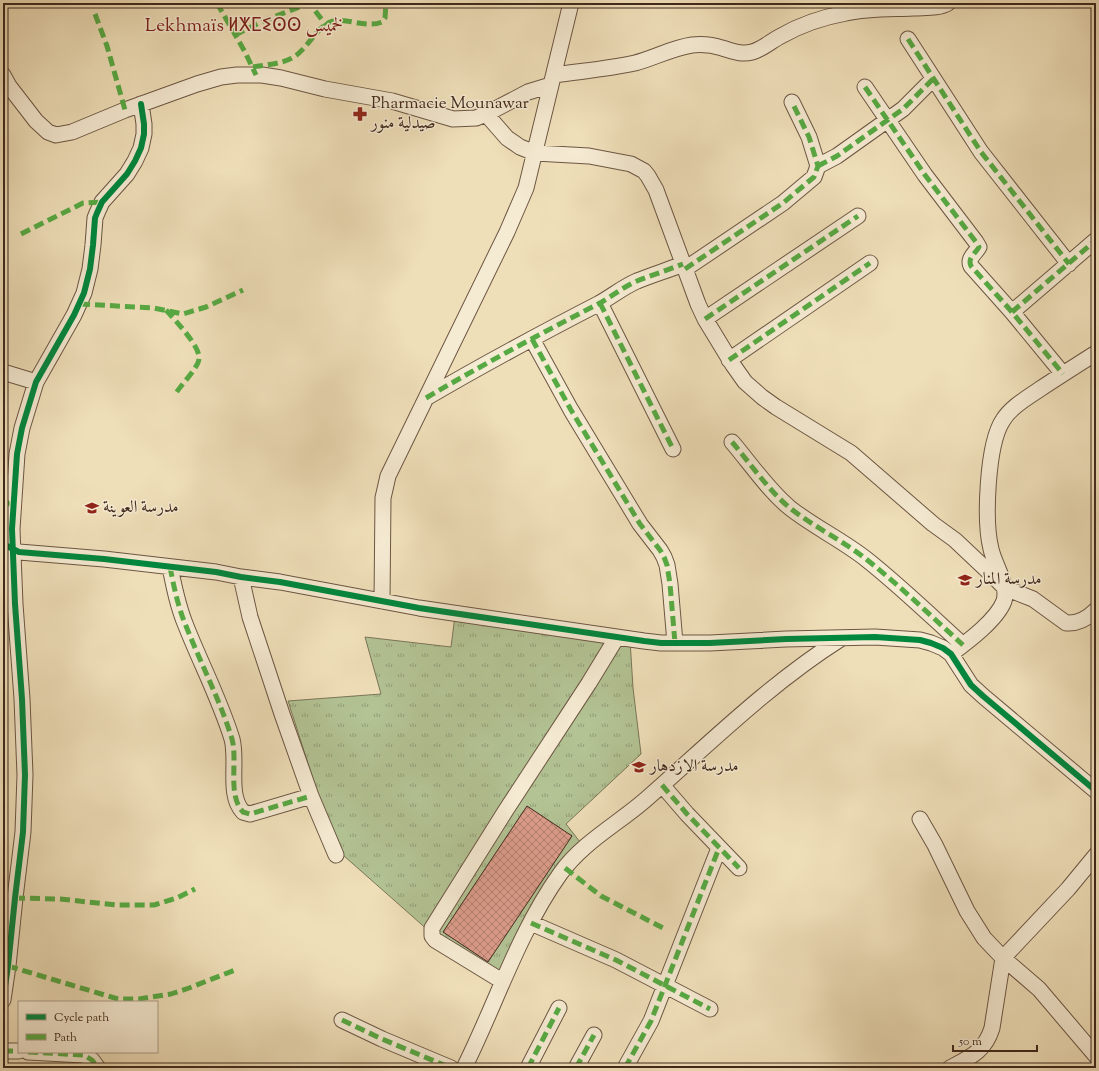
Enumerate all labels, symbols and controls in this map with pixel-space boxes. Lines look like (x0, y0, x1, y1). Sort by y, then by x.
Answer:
district label: Lekhmaïs ⵍⵅⵎⵉⵙⵙ لخميس (145, 13, 343, 40)
place label: Pharmacie Mounawar صيدلية منور (369, 92, 530, 136)
pharmacy icon: Pharmacie Mounawar صيدلية منور (352, 106, 368, 122)
place label: مدرسة العوينة (103, 496, 179, 520)
school or university icon: مدرسة العوينة (84, 500, 100, 516)
place label: مدرسة المنار (974, 568, 1042, 592)
school or university icon: مدرسة المنار (957, 572, 973, 588)
place label: مدرسة الازدهار (648, 755, 739, 779)
school or university icon: مدرسة الازدهار (631, 759, 647, 775)
legend (18, 1001, 158, 1053)
text: Cycle path (54, 1009, 109, 1027)
scale bar (953, 1027, 1037, 1053)
text: Path (54, 1029, 77, 1047)
text: 50 m (958, 1033, 982, 1051)

